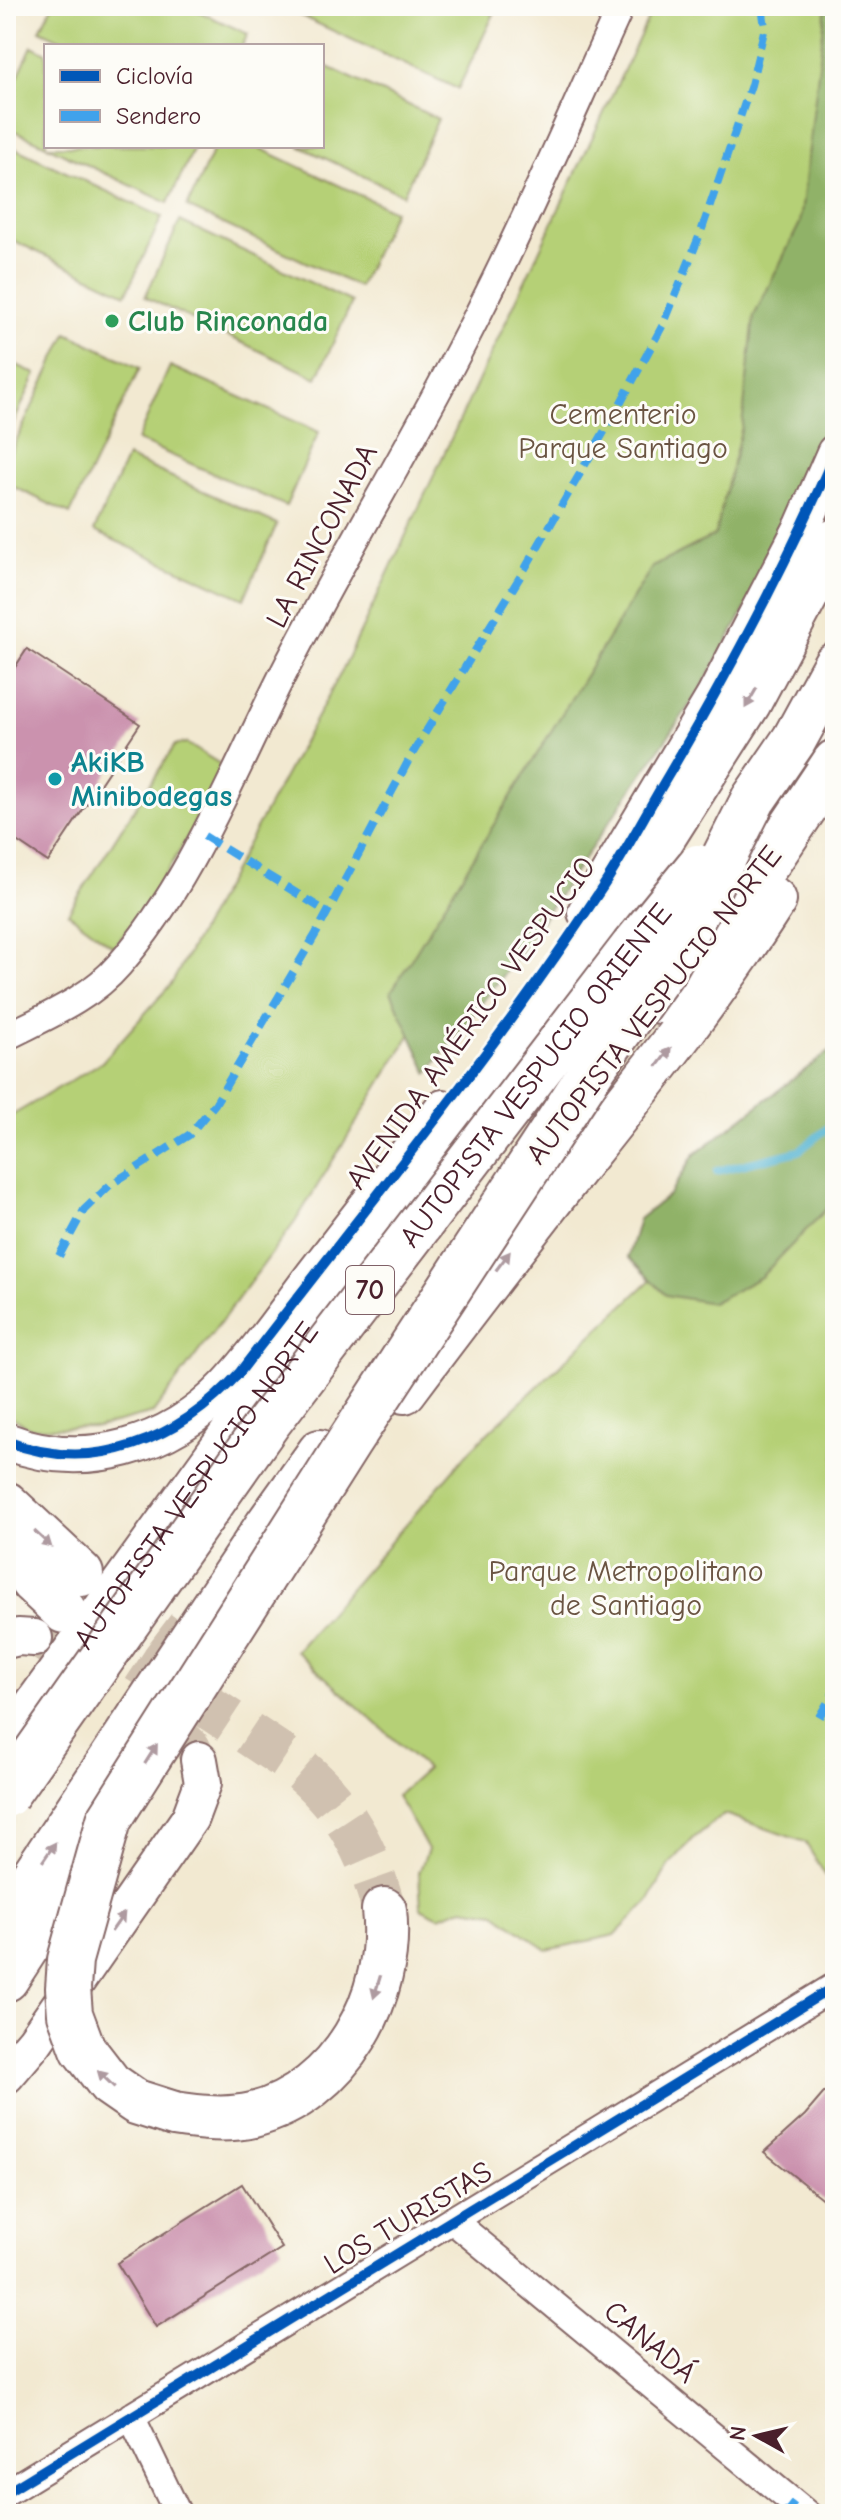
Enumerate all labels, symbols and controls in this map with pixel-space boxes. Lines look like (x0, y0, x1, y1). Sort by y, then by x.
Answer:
legend (44, 44, 324, 148)
text: Ciclovía (116, 62, 193, 90)
text: Sendero (116, 102, 201, 130)
place label: Club Rinconada (128, 304, 328, 339)
marker: Club Rinconada (103, 312, 121, 330)
park label: Cementerio Parque Santiago (518, 397, 728, 466)
street label: LA RINCONADA (259, 438, 385, 634)
one-way arrow (744, 687, 758, 709)
place label: AkiKB Minibodegas (71, 745, 232, 814)
marker: AkiKB Minibodegas (46, 770, 64, 788)
street label: AUTOPISTA VESPUCIO NORTE (519, 839, 789, 1171)
street label: AVENIDA AMÉRICO VESPUCIO (339, 850, 603, 1196)
street label: AUTOPISTA VESPUCIO ORIENTE (392, 896, 679, 1254)
one-way arrow (655, 1046, 671, 1067)
one-way arrow (494, 1251, 510, 1271)
road number: 70 (346, 1266, 394, 1314)
street label: AUTOPISTA VESPUCIO NORTE (66, 1315, 325, 1656)
one-way arrow (33, 1529, 52, 1548)
park label: Parque Metropolitano de Santiago (488, 1554, 764, 1623)
one-way arrow (144, 1743, 158, 1765)
one-way arrow (42, 1842, 57, 1863)
one-way arrow (110, 1911, 125, 1932)
one-way arrow (370, 1975, 383, 1999)
one-way arrow (96, 2069, 115, 2088)
street label: LOS TURISTAS (318, 2154, 498, 2282)
street label: CANADÁ (597, 2293, 704, 2391)
north arrow (717, 2396, 797, 2476)
text: N (724, 2424, 752, 2442)

